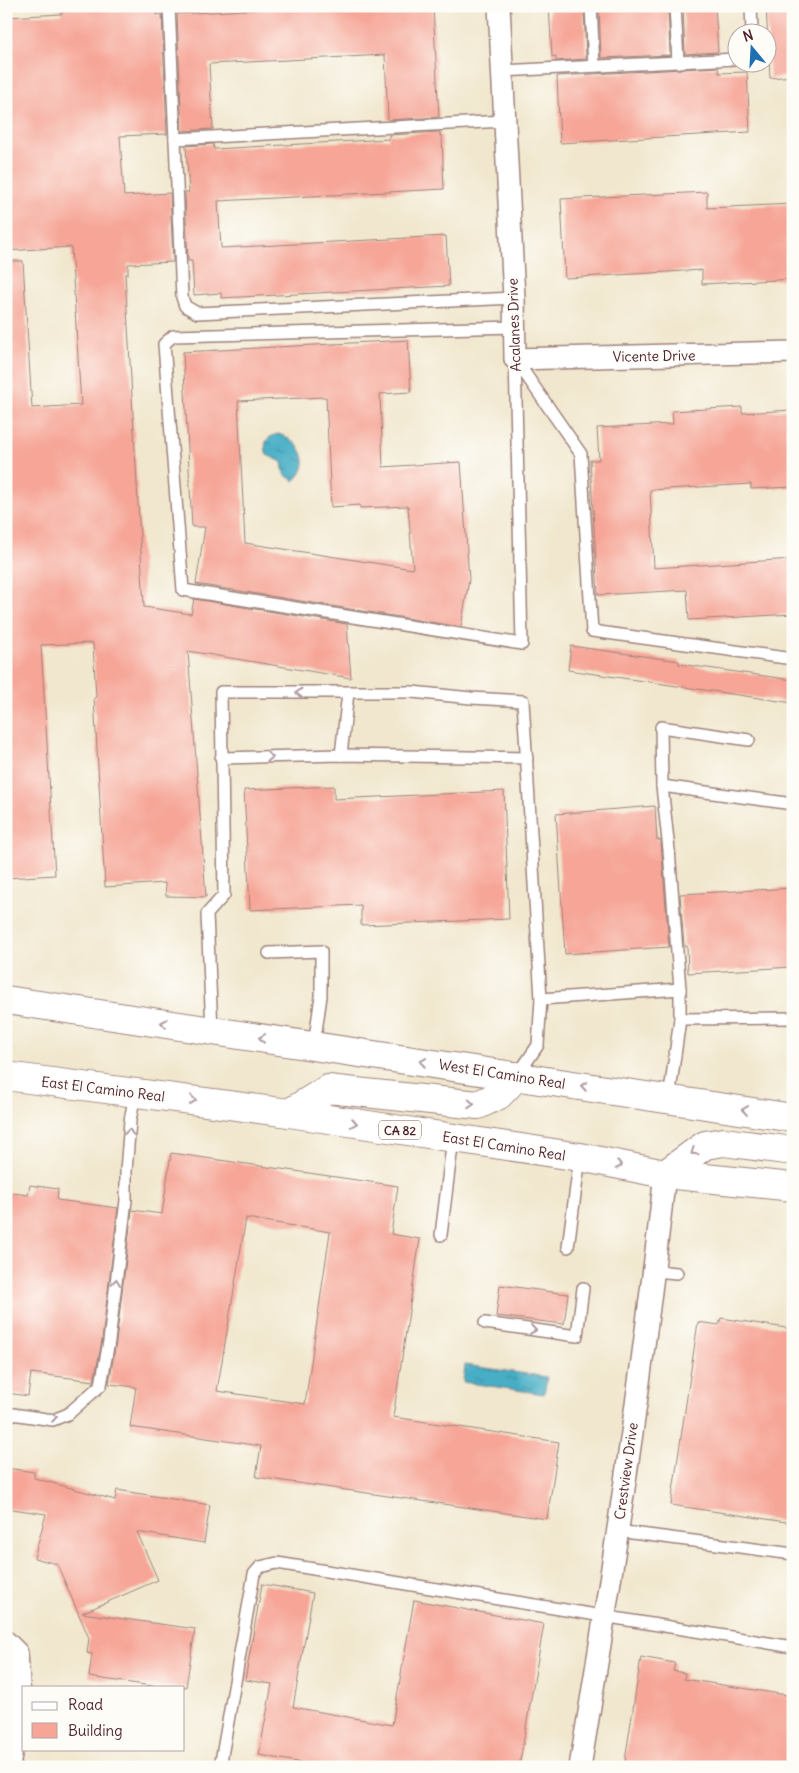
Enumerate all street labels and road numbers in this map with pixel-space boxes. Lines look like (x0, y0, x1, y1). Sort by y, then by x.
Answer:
street label: Acalanes Drive (503, 278, 525, 372)
street label: Vicente Drive (612, 346, 696, 366)
street label: West El Camino Real (437, 1055, 567, 1093)
street label: East El Camino Real (40, 1072, 166, 1106)
road number: CA 82 (379, 1120, 421, 1140)
street label: East El Camino Real (441, 1127, 567, 1165)
street label: Crestview Drive (610, 1421, 642, 1521)

